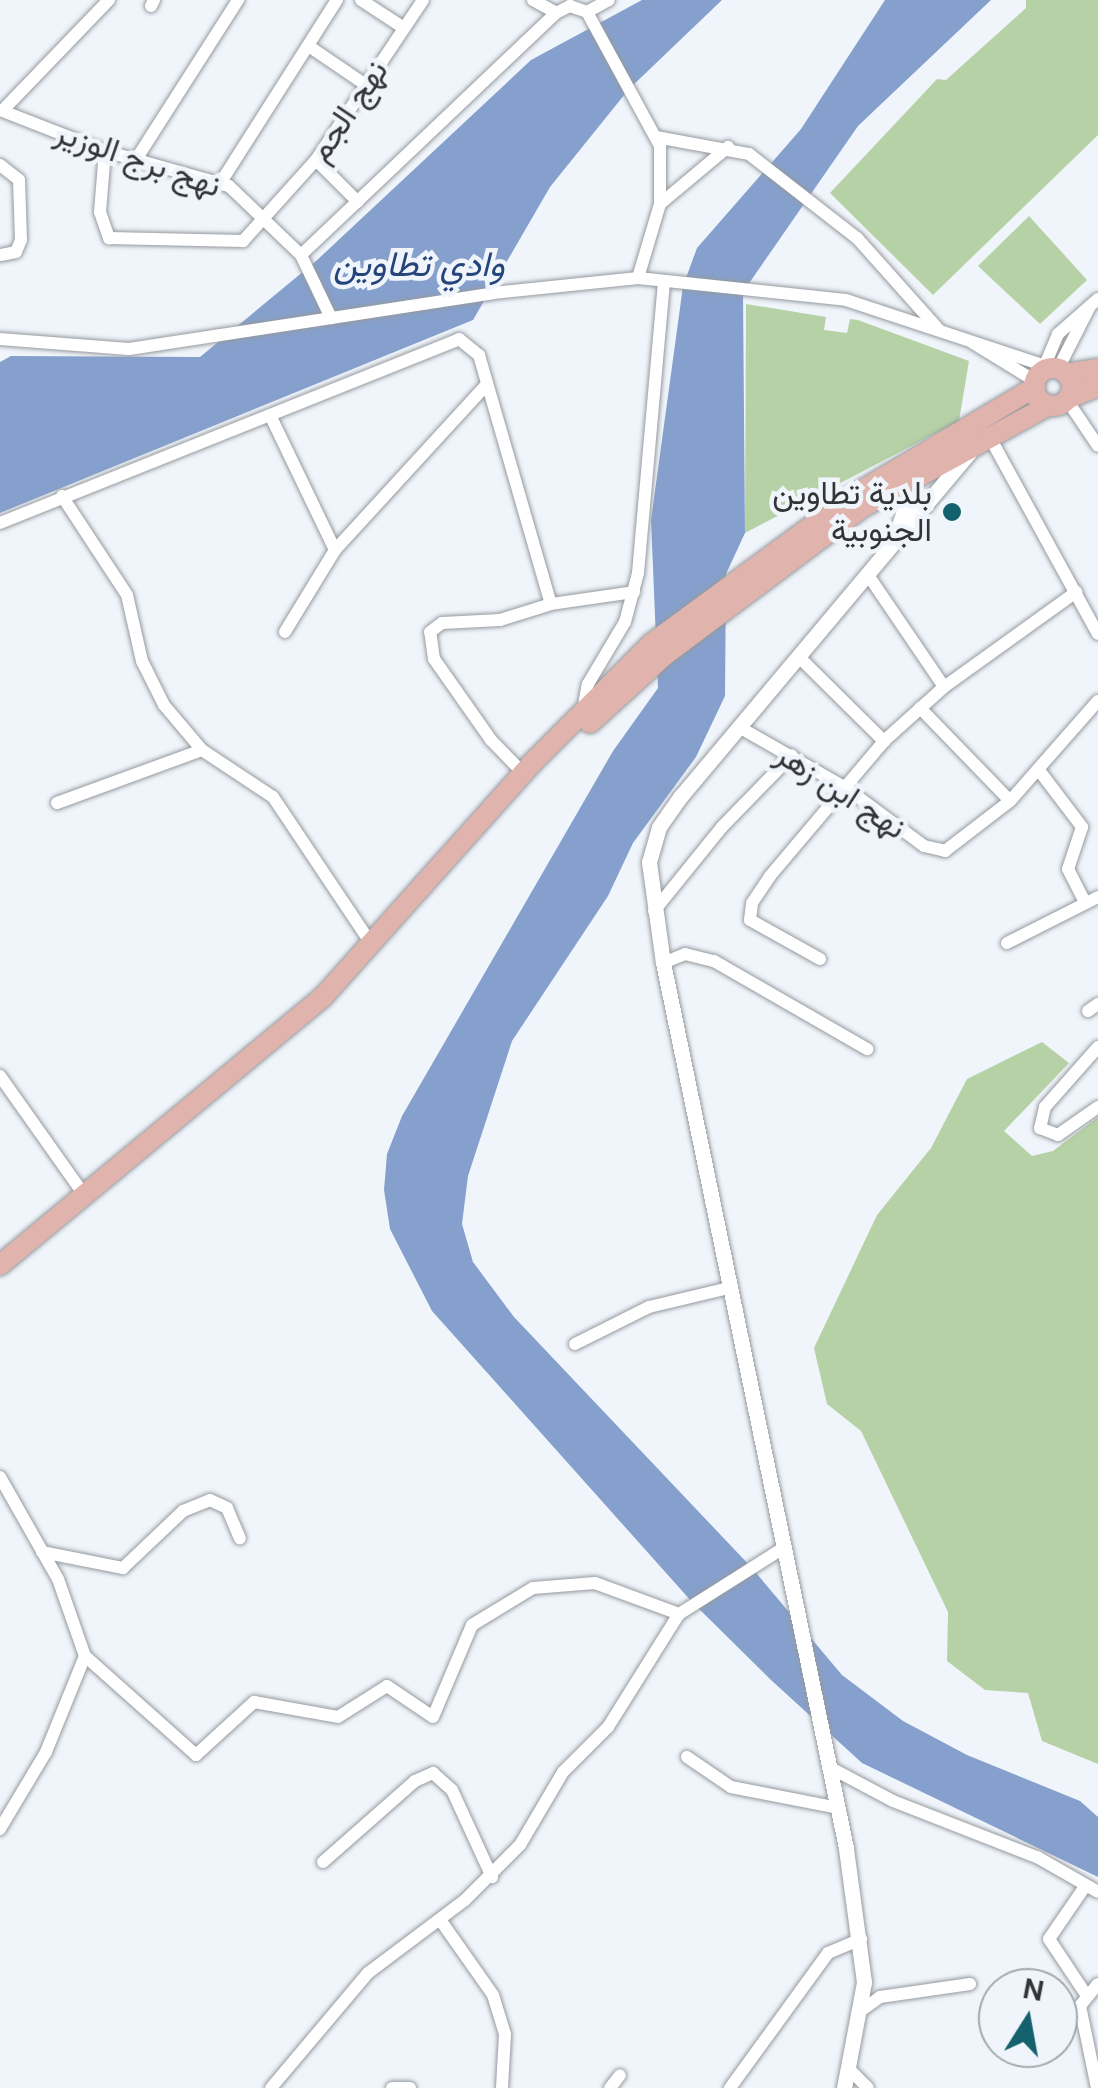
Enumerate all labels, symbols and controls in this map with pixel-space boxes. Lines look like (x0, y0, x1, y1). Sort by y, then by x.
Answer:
street label: نهج الجم (300, 53, 396, 169)
street label: نهج برج الوزير (50, 113, 226, 205)
water label: وادي تطاوين (333, 243, 505, 285)
place label: بلدية تطاوين الجنوبية (772, 475, 932, 550)
marker: بلدية تطاوين الجنوبية (941, 501, 963, 523)
street label: نهج ابن زهر (769, 735, 913, 847)
north arrow (978, 1968, 1078, 2068)
text: N (1020, 1970, 1047, 2010)

